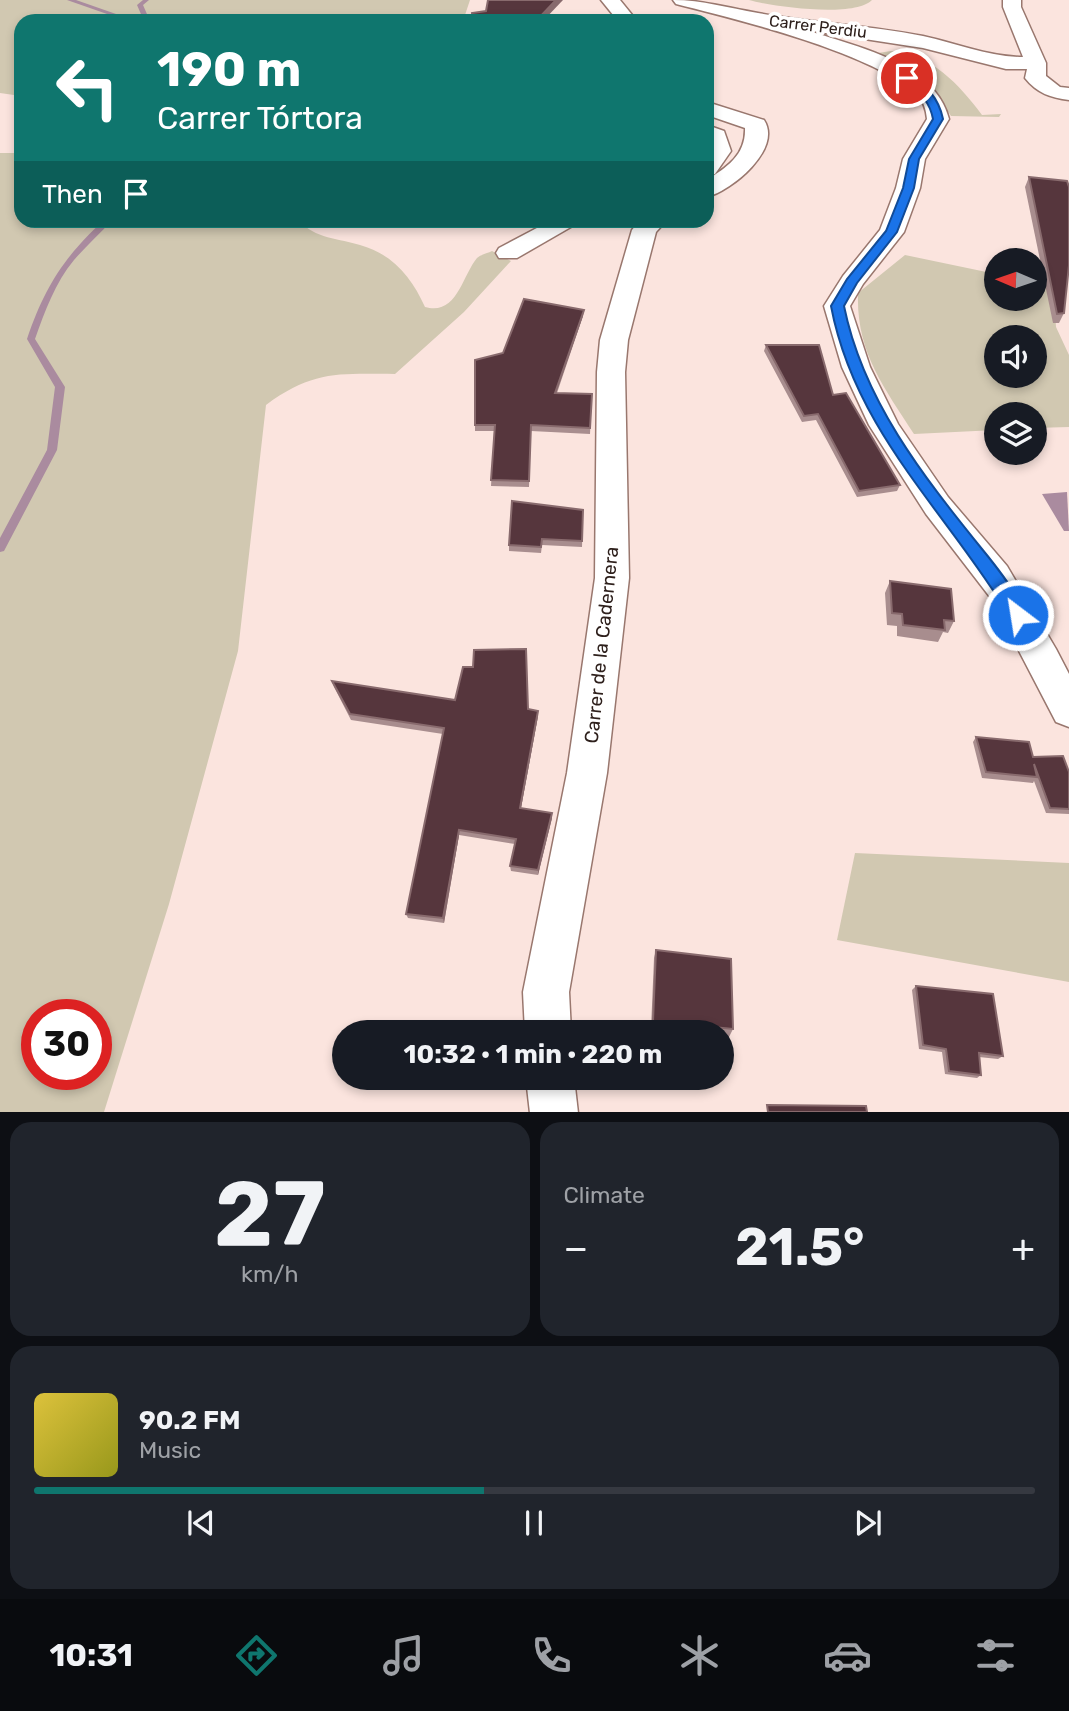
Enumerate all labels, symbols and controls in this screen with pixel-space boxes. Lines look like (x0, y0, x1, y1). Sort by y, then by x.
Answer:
street label: Carrer Perdiu (768, 11, 868, 42)
text: 190 m (157, 40, 301, 98)
icon: left (42, 42, 133, 133)
pin (877, 48, 937, 108)
icon: arrive (888, 59, 926, 97)
text: Carrer Tórtora (157, 99, 363, 137)
icon: arrive (117, 175, 155, 213)
text: Then (42, 179, 103, 210)
north arrow (984, 248, 1046, 312)
map controls (984, 248, 1047, 465)
button: sound (984, 325, 1047, 388)
button: layers (984, 402, 1047, 465)
street label: Carrer de la Cadernera (580, 545, 623, 745)
position arrow (981, 578, 1055, 652)
speed limit sign: 30 (21, 999, 112, 1090)
text: 10:32 · 1 min · 220 m (404, 1039, 662, 1070)
text: 27 (214, 1160, 325, 1268)
text: Climate (564, 1181, 645, 1209)
text: 21.5° (735, 1216, 864, 1278)
text: − (564, 1225, 588, 1271)
text: + (1011, 1225, 1035, 1271)
text: km/h (241, 1260, 298, 1288)
text: 90.2 FM (139, 1405, 241, 1436)
text: Music (139, 1436, 201, 1464)
icon: previous (182, 1504, 220, 1542)
icon: pause (515, 1504, 553, 1542)
icon: next (849, 1504, 887, 1542)
icon: directions (232, 1631, 281, 1680)
icon: music (379, 1631, 428, 1680)
icon: phone (527, 1631, 576, 1680)
icon: climate (675, 1631, 724, 1680)
icon: car (823, 1631, 872, 1680)
icon: filters (971, 1631, 1020, 1680)
text: 10:31 (49, 1636, 133, 1674)

